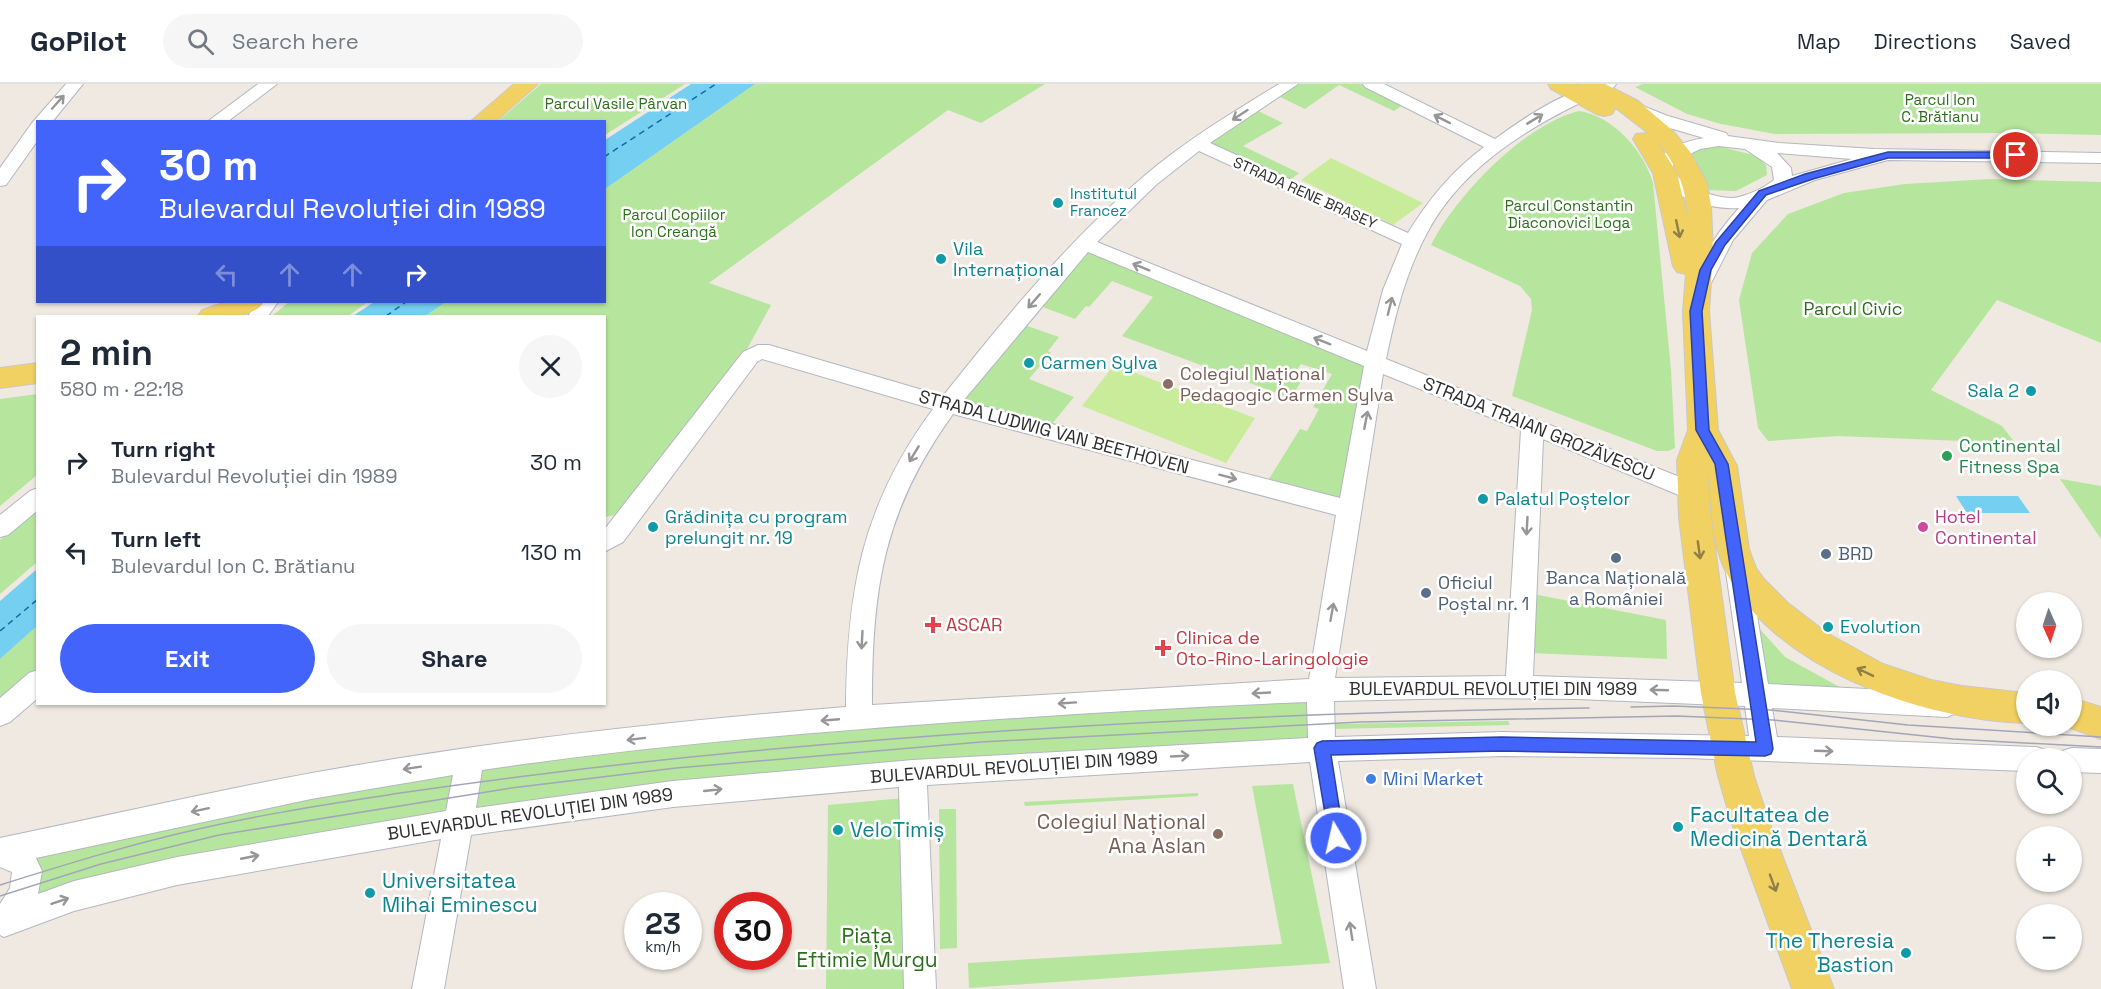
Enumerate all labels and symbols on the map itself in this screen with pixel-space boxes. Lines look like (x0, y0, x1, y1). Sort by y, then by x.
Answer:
park label: Parcul Ion C. Brătianu (1901, 90, 1979, 126)
park label: Parcul Vasile Pârvan (545, 94, 687, 113)
one-way arrow (51, 95, 65, 110)
one-way arrow (1233, 109, 1249, 121)
one-way arrow (1434, 113, 1452, 125)
one-way arrow (1526, 113, 1543, 125)
pin (1990, 129, 2041, 180)
street label: STRADA RENE BRASEY (1230, 152, 1380, 233)
place label: Institutul Francez (1070, 184, 1137, 220)
marker: Institutul Francez (1051, 196, 1065, 210)
park label: Parcul Constantin Diaconovici Loga (1505, 196, 1633, 232)
park label: Parcul Copiilor Ion Creangă (622, 205, 726, 241)
one-way arrow (1673, 220, 1685, 239)
place label: Vila Internațional (953, 237, 1064, 281)
marker: Vila Internațional (934, 252, 948, 266)
one-way arrow (1133, 261, 1151, 272)
one-way arrow (1027, 293, 1041, 308)
one-way arrow (1384, 297, 1396, 316)
park label: Parcul Civic (1803, 297, 1903, 320)
one-way arrow (1313, 335, 1332, 346)
place label: Carmen Sylva (1041, 351, 1158, 374)
marker: Carmen Sylva (1022, 356, 1036, 370)
place label: Colegiul Național Pedagogic Carmen Sylva (1180, 362, 1394, 406)
street label: STRADA TRAIAN GROZĂVESCU (1420, 371, 1658, 486)
marker: Colegiul Național Pedagogic Carmen Sylva (1161, 377, 1175, 391)
place label: Sala 2 (1967, 379, 2019, 402)
street label: STRADA LUDWIG VAN BEETHOVEN (917, 384, 1192, 479)
marker: Sala 2 (2024, 384, 2038, 398)
one-way arrow (1361, 410, 1372, 430)
place label: Continental Fitness Spa (1959, 434, 2061, 478)
one-way arrow (908, 445, 920, 462)
marker: Continental Fitness Spa (1940, 449, 1954, 463)
one-way arrow (1218, 472, 1237, 484)
place label: Palatul Poștelor (1495, 487, 1631, 510)
marker: Palatul Poștelor (1476, 492, 1490, 506)
place label: Grădinița cu program prelungit nr. 19 (665, 505, 848, 549)
place label: Hotel Continental (1935, 505, 2037, 549)
one-way arrow (1521, 516, 1532, 536)
marker: Grădinița cu program prelungit nr. 19 (646, 520, 660, 534)
marker: Hotel Continental (1916, 520, 1930, 534)
one-way arrow (1694, 539, 1705, 559)
place label: BRD (1838, 542, 1873, 565)
marker: BRD (1819, 547, 1833, 561)
marker: Banca Națională a României (1609, 551, 1623, 565)
place label: Banca Națională a României (1546, 566, 1686, 610)
place label: Oficiul Poștal nr. 1 (1438, 571, 1529, 615)
marker: Oficiul Poștal nr. 1 (1419, 586, 1433, 600)
north arrow (2016, 592, 2082, 658)
one-way arrow (1326, 602, 1337, 622)
place label: ASCAR (946, 613, 1002, 636)
place label: Evolution (1840, 615, 1921, 638)
marker: ASCAR (924, 616, 942, 634)
marker: Evolution (1821, 620, 1835, 634)
place label: Clinica de Oto-Rino-Laringologie (1176, 626, 1369, 670)
one-way arrow (857, 629, 868, 649)
marker: Clinica de Oto-Rino-Laringologie (1154, 639, 1172, 657)
one-way arrow (1857, 665, 1875, 677)
street label: BULEVARDUL REVOLUȚIEI DIN 1989 (1349, 677, 1637, 700)
one-way arrow (1650, 684, 1670, 696)
one-way arrow (1252, 687, 1272, 698)
one-way arrow (1057, 698, 1077, 709)
one-way arrow (821, 715, 841, 726)
one-way arrow (627, 733, 647, 744)
street label: BULEVARDUL REVOLUȚIEI DIN 1989 (869, 745, 1159, 788)
one-way arrow (1813, 746, 1833, 757)
one-way arrow (1170, 750, 1189, 761)
one-way arrow (403, 763, 422, 774)
place label: Mini Market (1383, 767, 1484, 790)
marker: Mini Market (1364, 772, 1378, 786)
street label: BULEVARDUL REVOLUȚIEI DIN 1989 (386, 782, 674, 845)
one-way arrow (703, 785, 723, 796)
place label: Facultatea de Medicină Dentară (1690, 801, 1868, 852)
one-way arrow (191, 804, 210, 816)
position arrow (1304, 806, 1368, 870)
place label: Colegiul Național Ana Aslan (1037, 808, 1206, 859)
place label: VeloTimiș (850, 816, 944, 843)
marker: Facultatea de Medicină Dentară (1671, 820, 1685, 834)
marker: VeloTimiș (831, 823, 845, 837)
marker: Colegiul Național Ana Aslan (1211, 827, 1225, 841)
one-way arrow (240, 851, 260, 862)
place label: Universitatea Mihai Eminescu (382, 867, 538, 918)
one-way arrow (1769, 873, 1780, 892)
marker: Universitatea Mihai Eminescu (363, 886, 377, 900)
speed limit sign: 30 (714, 892, 792, 970)
one-way arrow (51, 895, 70, 906)
park label: Piața Eftimie Murgu (796, 922, 938, 973)
one-way arrow (1345, 922, 1356, 942)
place label: The Theresia Bastion (1766, 927, 1894, 978)
marker: The Theresia Bastion (1899, 946, 1913, 960)

